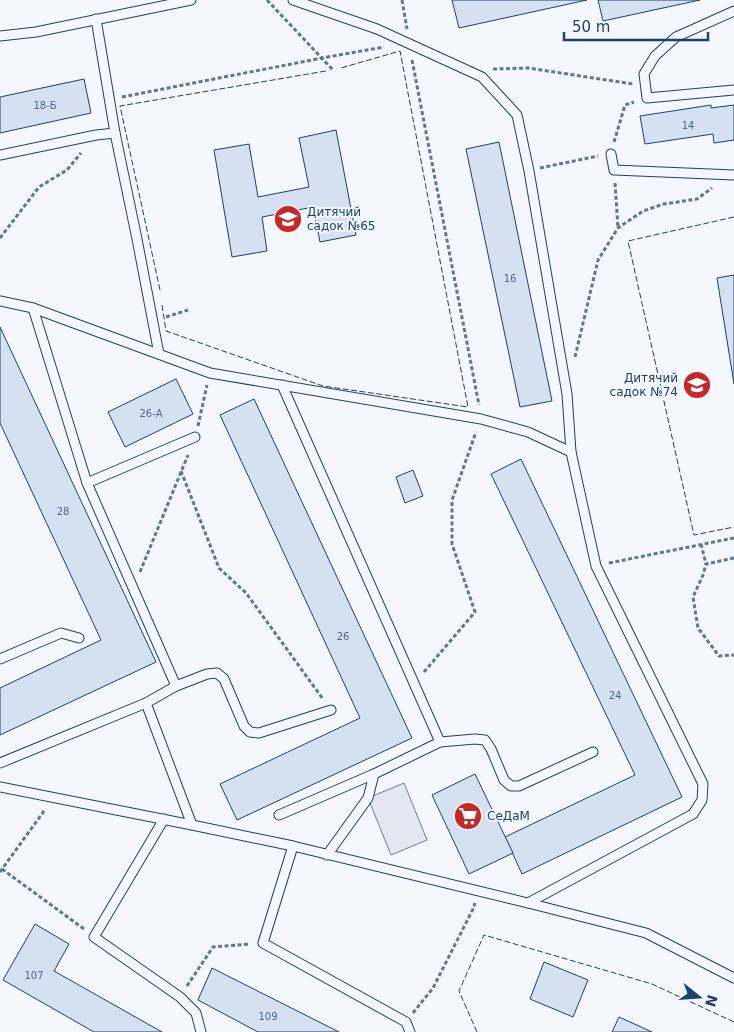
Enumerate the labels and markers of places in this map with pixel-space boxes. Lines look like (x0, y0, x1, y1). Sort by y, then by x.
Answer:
school or university icon: Дитячий садок №65 (273, 204, 303, 234)
place label: Дитячий садок №65 (307, 205, 375, 233)
school or university icon: Дитячий садок №74 (682, 370, 712, 400)
place label: Дитячий садок №74 (610, 371, 678, 399)
supermarket icon: СеДаМ (453, 801, 483, 831)
place label: СеДаМ (487, 809, 530, 823)

